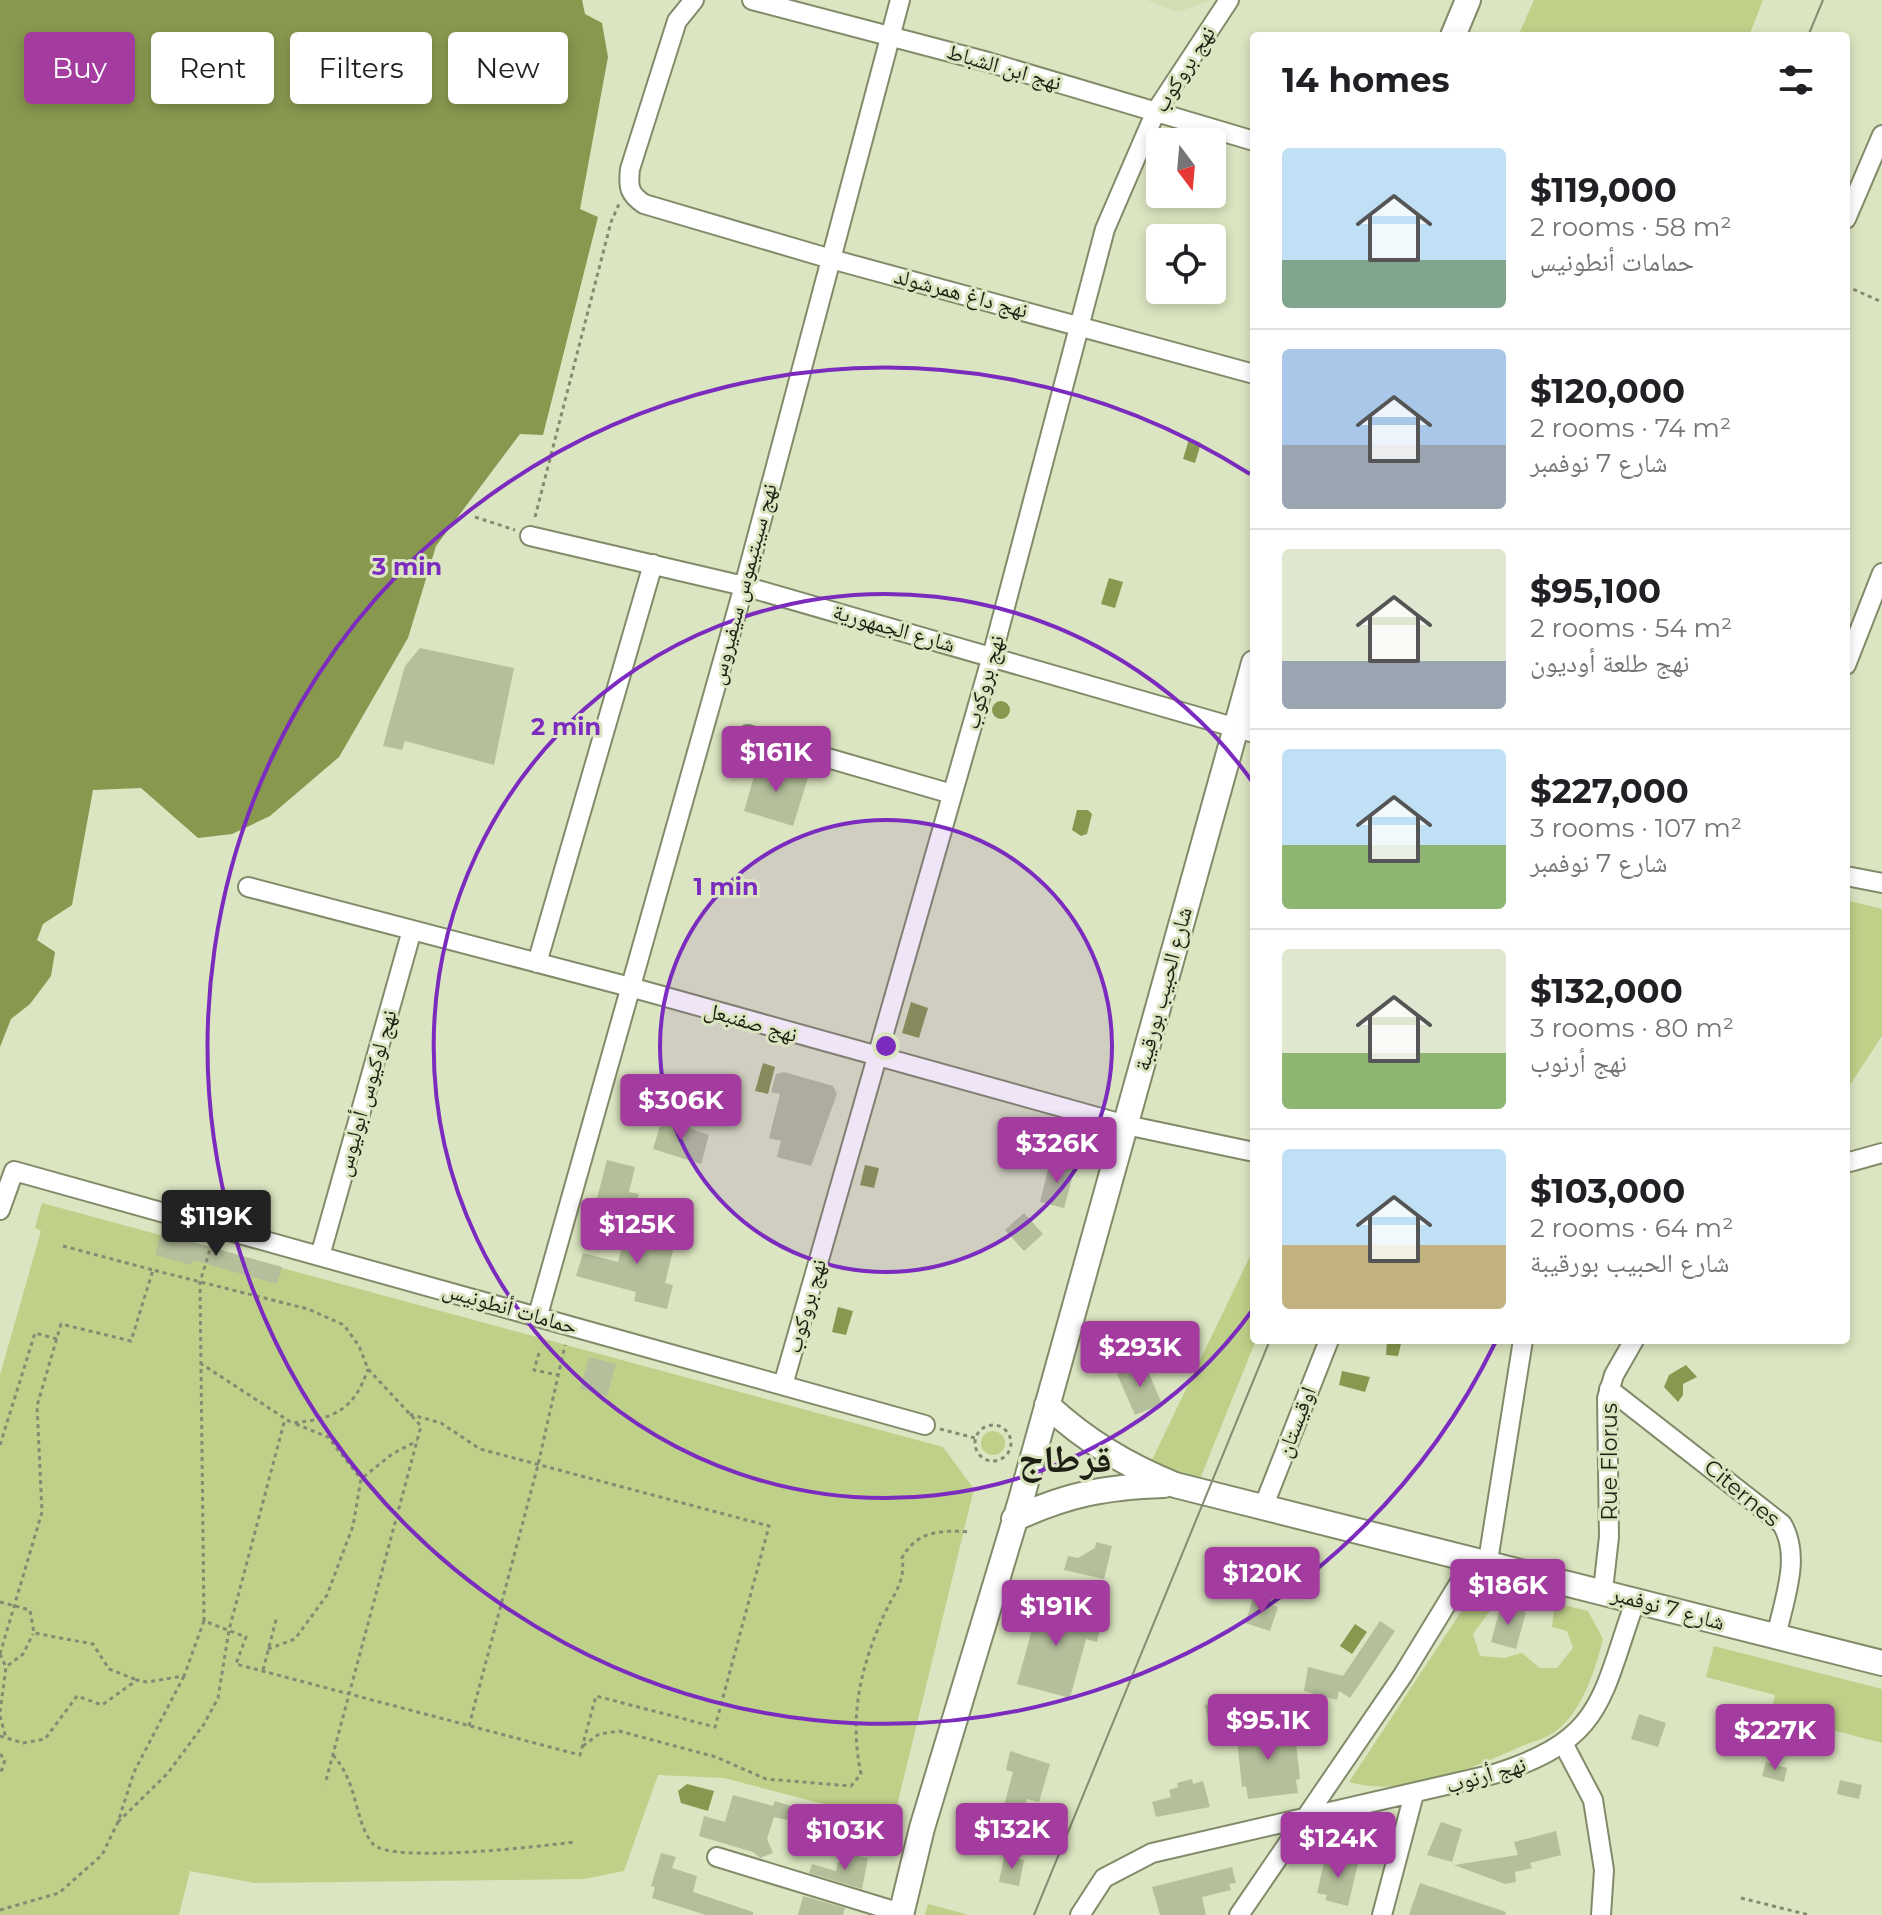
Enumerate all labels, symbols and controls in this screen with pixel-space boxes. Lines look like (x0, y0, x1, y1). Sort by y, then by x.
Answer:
street label: نهج بروكوب (1147, 21, 1221, 117)
chip: Buy (24, 32, 135, 104)
chip: Rent (151, 32, 274, 104)
chip: Filters (290, 32, 432, 104)
chip: New (448, 32, 568, 104)
street label: نهج ابن الشباط (943, 38, 1065, 96)
icon: filters (1774, 58, 1818, 102)
text: 14 homes (1282, 59, 1450, 101)
north arrow (1146, 128, 1226, 208)
map controls (1146, 128, 1226, 304)
text: $119,000 (1530, 169, 1677, 211)
icon: home (1346, 180, 1442, 276)
text: 2 rooms · 58 m² (1530, 211, 1732, 243)
button: locate (1146, 224, 1226, 304)
text: حمامات أنطونيس (1530, 246, 1694, 278)
street label: نهج داغ همرشولد (891, 262, 1031, 324)
text: $120,000 (1530, 370, 1685, 412)
icon: home (1346, 381, 1442, 477)
text: 2 rooms · 74 m² (1530, 412, 1731, 444)
text: شارع 7 نوفمبر (1530, 447, 1667, 479)
street label: نهج سيبتيموس سيفيروس (703, 480, 783, 688)
text: 3 min (371, 552, 442, 581)
text: $95,100 (1530, 570, 1661, 612)
icon: home (1346, 581, 1442, 677)
street label: شارع الجمهورية (830, 598, 958, 658)
text: 2 rooms · 54 m² (1530, 612, 1732, 644)
street label: نهج بروكوب (958, 632, 1010, 732)
text: نهج طلعة أوديون (1530, 647, 1689, 679)
text: 2 min (531, 712, 601, 741)
pin: $161K (720, 726, 832, 794)
text: $161K (740, 736, 812, 768)
text: $227,000 (1530, 770, 1689, 812)
icon: home (1346, 781, 1442, 877)
text: 3 rooms · 107 m² (1530, 812, 1742, 844)
text: شارع 7 نوفمبر (1530, 847, 1667, 879)
text: 1 min (693, 872, 759, 901)
street label: شارع الحبيب بورقيبة (1128, 904, 1198, 1074)
text: $132,000 (1530, 970, 1683, 1012)
icon: home (1346, 981, 1442, 1077)
street label: نهج صفنبعل (701, 996, 801, 1048)
street label: نهج لوكيوس أبوليوس (329, 1007, 403, 1179)
text: 3 rooms · 80 m² (1530, 1012, 1734, 1044)
centre of rings (872, 1032, 900, 1060)
text: نهج أرنوب (1530, 1047, 1627, 1079)
pin: $306K (625, 1074, 737, 1142)
text: $306K (638, 1084, 724, 1116)
pin: $326K (1001, 1117, 1113, 1185)
text: $326K (1016, 1127, 1098, 1159)
text: $103,000 (1530, 1170, 1685, 1212)
icon: home (1346, 1181, 1442, 1277)
pin: $119K (160, 1190, 272, 1258)
pin: $125K (581, 1198, 693, 1266)
text: $119K (180, 1200, 252, 1232)
text: $125K (599, 1208, 675, 1240)
text: 2 rooms · 64 m² (1530, 1212, 1733, 1244)
text: شارع الحبيب بورقيبة (1530, 1247, 1729, 1279)
street label: نهج بروكوب (780, 1256, 832, 1356)
street label: حمامات أنطونيس (440, 1276, 580, 1340)
pin: $293K (1084, 1321, 1196, 1389)
text: $293K (1099, 1331, 1181, 1363)
street label: اوقيستان (1270, 1383, 1322, 1461)
street label: Rue Florus (1596, 1403, 1623, 1521)
district label: قرطاج (1018, 1435, 1112, 1483)
street label: Citernes (1699, 1454, 1786, 1533)
pin: $120K (1206, 1547, 1318, 1615)
text: $120K (1223, 1557, 1301, 1589)
pin: $186K (1452, 1559, 1564, 1627)
text: $186K (1468, 1569, 1548, 1601)
pin: $191K (1000, 1580, 1112, 1648)
street label: شارع 7 نوفمبر (1607, 1580, 1728, 1636)
text: $191K (1020, 1590, 1092, 1622)
pin: $95.1K (1203, 1694, 1333, 1762)
text: $95.1K (1226, 1704, 1310, 1736)
pin: $227K (1719, 1704, 1831, 1772)
text: $227K (1734, 1714, 1816, 1746)
street label: نهج أرنوب (1443, 1751, 1529, 1799)
pin: $132K (956, 1803, 1068, 1871)
pin: $103K (789, 1804, 901, 1872)
pin: $124K (1282, 1812, 1394, 1880)
text: $132K (974, 1813, 1050, 1845)
text: $103K (806, 1814, 884, 1846)
text: $124K (1299, 1822, 1377, 1854)

